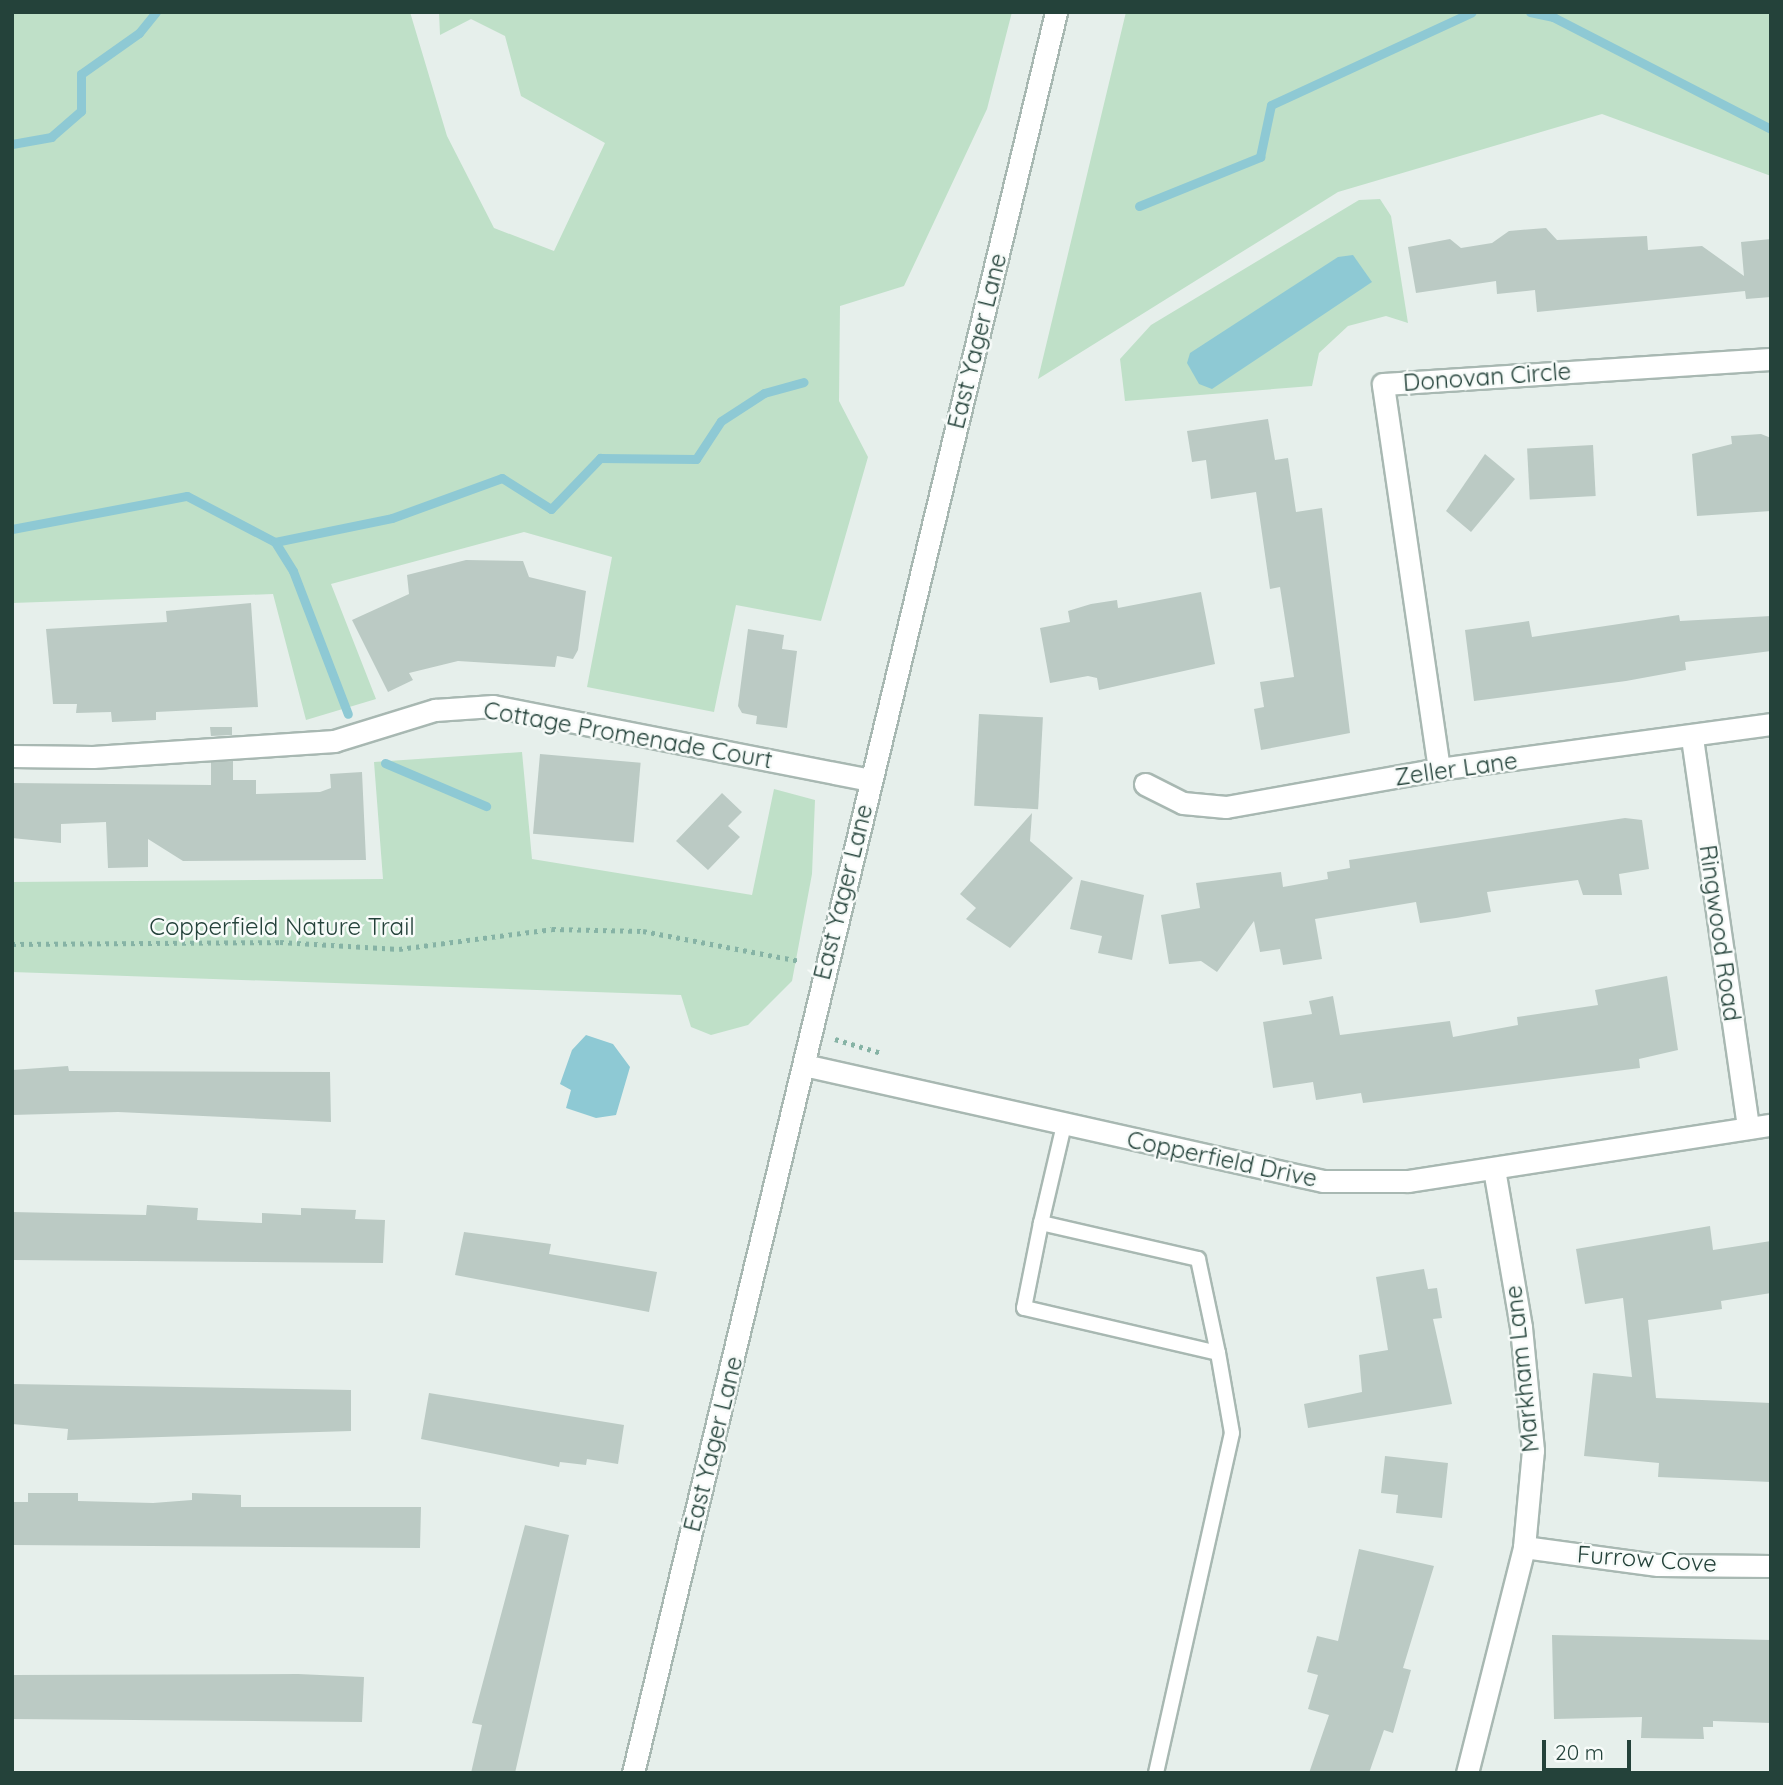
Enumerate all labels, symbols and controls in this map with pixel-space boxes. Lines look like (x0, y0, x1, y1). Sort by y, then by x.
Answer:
street label: East Yager Lane (941, 250, 1013, 432)
street label: Donovan Circle (1402, 357, 1572, 397)
street label: Cottage Promenade Court (481, 695, 775, 775)
street label: Zeller Lane (1393, 746, 1519, 792)
street label: East Yager Lane (807, 801, 879, 983)
street label: Ringwood Road (1693, 843, 1747, 1023)
street label: Copperfield Nature Trail (149, 913, 415, 941)
street label: Copperfield Drive (1124, 1125, 1320, 1193)
street label: Markham Lane (1499, 1284, 1545, 1454)
street label: East Yager Lane (677, 1353, 749, 1535)
street label: Furrow Cove (1576, 1540, 1718, 1578)
scale bar (1545, 1726, 1634, 1770)
text: 20 m (1555, 1739, 1604, 1765)

